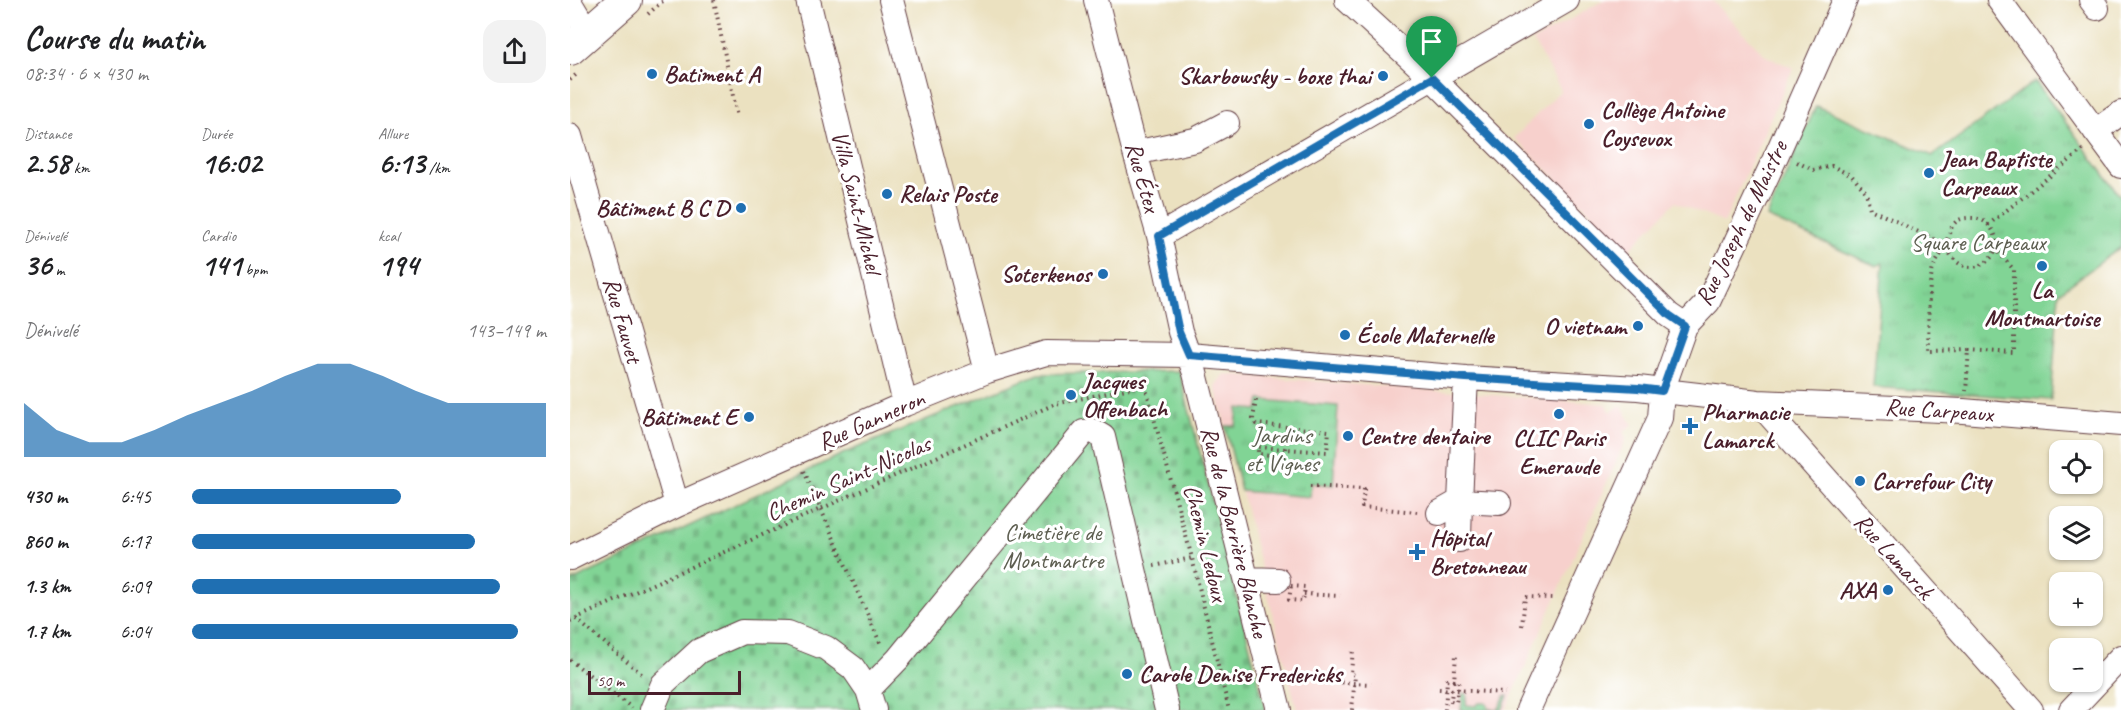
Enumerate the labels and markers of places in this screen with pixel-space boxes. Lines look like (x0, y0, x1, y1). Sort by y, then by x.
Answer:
pin (1406, 16, 1457, 78)
place label: Batiment A (664, 59, 761, 89)
place label: Skarbowsky - boxe thai (1178, 61, 1374, 91)
marker: Batiment A (645, 67, 659, 81)
marker: Skarbowsky - boxe thai (1376, 69, 1390, 83)
place label: Collège Antoine Coysevox (1601, 95, 1726, 153)
marker: Collège Antoine Coysevox (1582, 117, 1596, 131)
place label: Jean Baptiste Carpeaux (1939, 144, 2054, 202)
marker: Jean Baptiste Carpeaux (1922, 166, 1936, 180)
place label: Relais Poste (899, 179, 999, 209)
marker: Relais Poste (880, 187, 894, 201)
place label: Bâtiment B C D (596, 193, 732, 223)
marker: Bâtiment B C D (734, 201, 748, 215)
place label: Soterkenos (1001, 259, 1094, 289)
marker: La Montmartoise (2035, 259, 2049, 273)
marker: Soterkenos (1096, 267, 1110, 281)
place label: La Montmartoise (1984, 275, 2101, 333)
place label: O vietnam (1544, 311, 1628, 341)
marker: O vietnam (1631, 319, 1645, 333)
place label: École Maternelle (1357, 320, 1495, 350)
marker: École Maternelle (1338, 328, 1352, 342)
place label: Jacques Offenbach (1081, 366, 1169, 424)
marker: Jacques Offenbach (1064, 388, 1078, 402)
place label: Pharmacie Lamarck (1702, 397, 1791, 455)
place label: Bâtiment E (641, 402, 740, 432)
marker: CLIC Paris Emeraude (1552, 407, 1566, 421)
marker: Bâtiment E (742, 410, 756, 424)
marker: Pharmacie Lamarck (1683, 419, 1697, 433)
place label: Centre dentaire (1360, 421, 1492, 451)
place label: CLIC Paris Emeraude (1513, 423, 1607, 481)
marker: Centre dentaire (1341, 429, 1355, 443)
place label: Carrefour City (1872, 466, 1994, 496)
marker: Carrefour City (1853, 474, 1867, 488)
place label: Hôpital Bretonneau (1430, 523, 1528, 581)
marker: Hôpital Bretonneau (1408, 543, 1426, 561)
place label: AXA (1839, 575, 1878, 605)
marker: AXA (1881, 583, 1895, 597)
place label: Carole Denise Fredericks (1139, 659, 1344, 689)
marker: Carole Denise Fredericks (1120, 667, 1134, 681)

